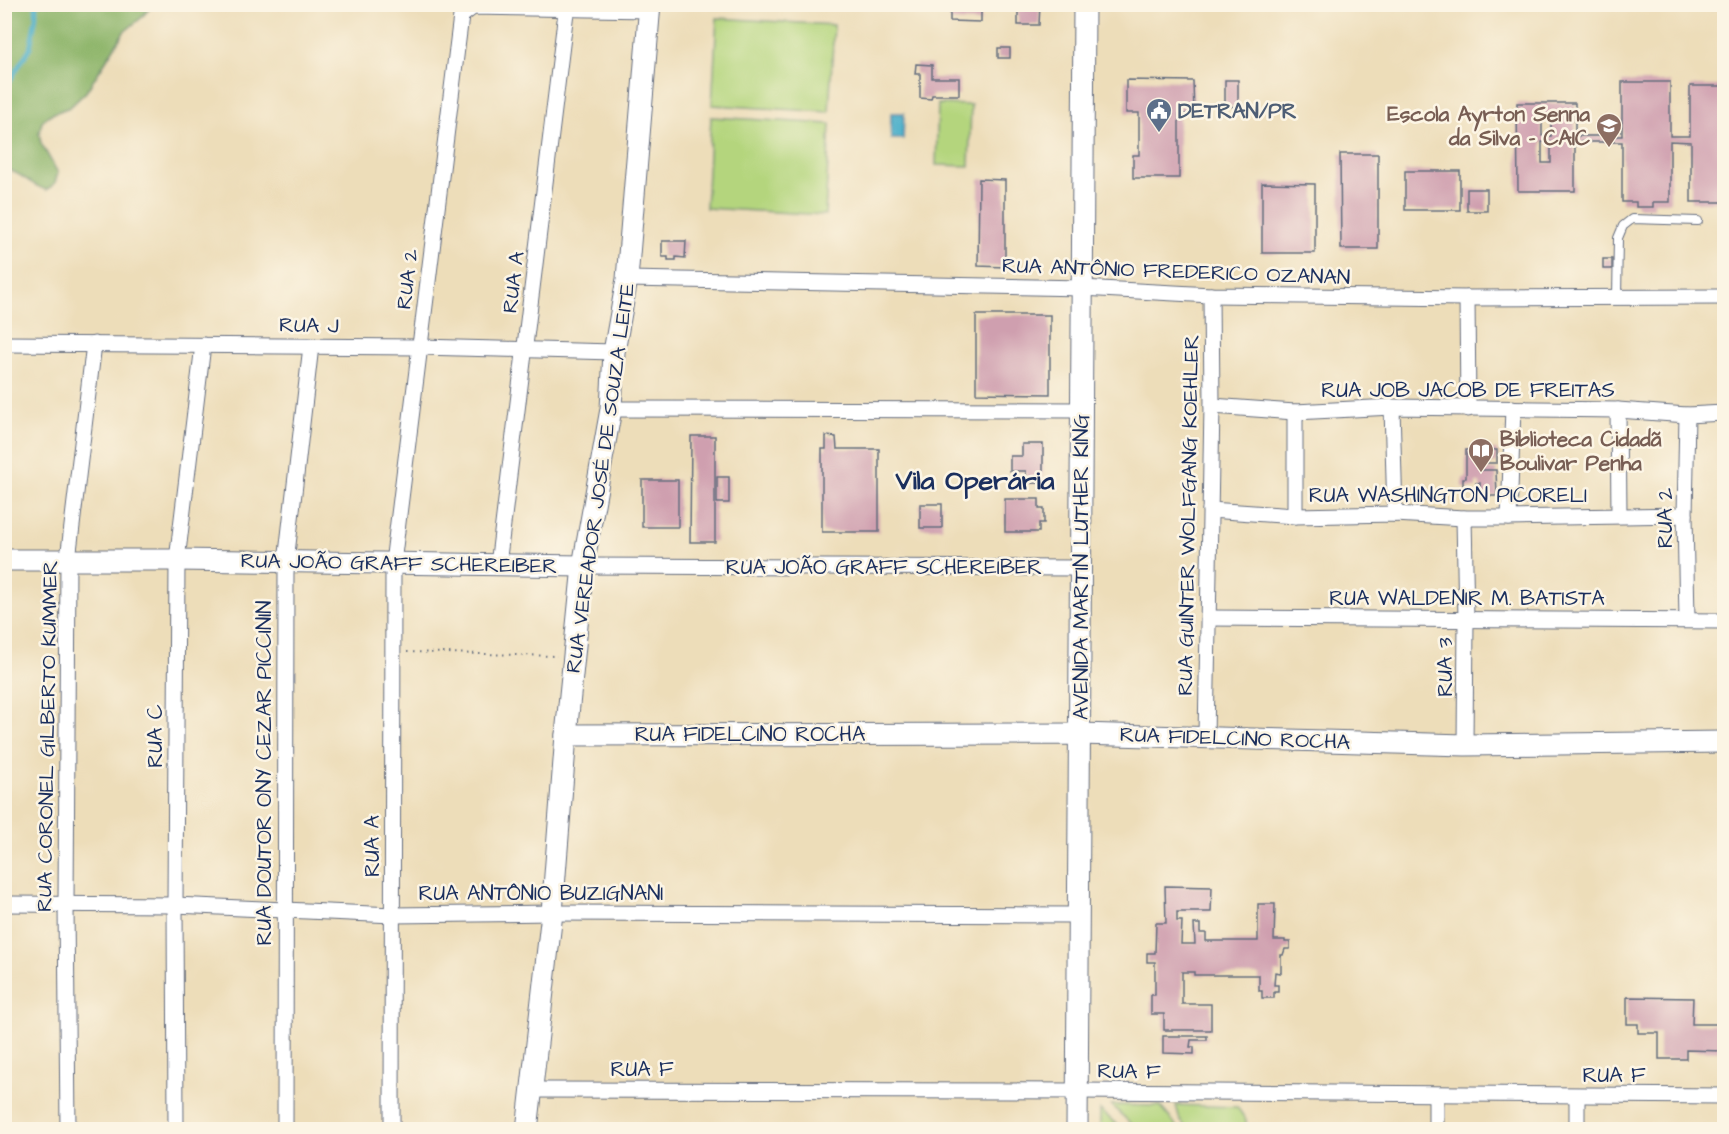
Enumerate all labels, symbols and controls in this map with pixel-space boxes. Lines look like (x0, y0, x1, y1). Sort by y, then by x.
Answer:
public building icon: DETRAN/PR (1144, 96, 1174, 134)
place label: DETRAN/PR (1178, 97, 1297, 126)
place label: Escola Ayrton Senna da Silva - CAIC (1387, 100, 1590, 153)
school or university icon: Escola Ayrton Senna da Silva - CAIC (1594, 111, 1624, 149)
street label: RUA 2 (389, 247, 426, 311)
street label: RUA A (495, 249, 532, 315)
street label: RUA ANTÔNIO FREDERICO OZANAN (1001, 251, 1351, 292)
street label: RUA VEREADOR JOSÉ DE SOUZA LEITE (559, 281, 642, 675)
street label: RUA J (279, 310, 339, 341)
street label: RUA GUINTER WOLFGANG KOEHLER (1171, 334, 1206, 696)
street label: RUA JOB JACOB DE FREITAS (1321, 376, 1615, 405)
street label: AVENIDA MARTIN LUTHER KING (1067, 414, 1096, 720)
place label: Biblioteca Cidadã Boulivar Penha (1500, 425, 1662, 478)
library icon: Biblioteca Cidadã Boulivar Penha (1466, 436, 1496, 474)
district label: Vila Operária (895, 462, 1055, 500)
street label: RUA WASHINGTON PICORELI (1309, 481, 1587, 510)
street label: RUA 2 (1651, 488, 1680, 548)
street label: RUA JOÃO GRAFF SCHEREIBER (240, 546, 558, 581)
street label: RUA JOÃO GRAFF SCHEREIBER (726, 553, 1042, 582)
street label: RUA CORONEL GILBERTO KUMMER (30, 560, 65, 912)
street label: RUA WALDENIR M. BATISTA (1329, 584, 1605, 613)
street label: RUA DOUTOR ONY CEZAR PICCININ (250, 600, 279, 946)
street label: RUA 3 (1431, 637, 1460, 697)
street label: RUA C (141, 704, 170, 768)
street label: RUA FIDELCINO ROCHA (635, 720, 866, 749)
street label: RUA FIDELCINO ROCHA (1119, 720, 1351, 757)
street label: RUA A (358, 814, 387, 877)
street label: RUA ANTÔNIO BUZIGNANI (418, 879, 664, 908)
street label: RUA F (610, 1055, 674, 1084)
street label: RUA F (1097, 1056, 1161, 1087)
street label: RUA F (1582, 1061, 1646, 1090)

